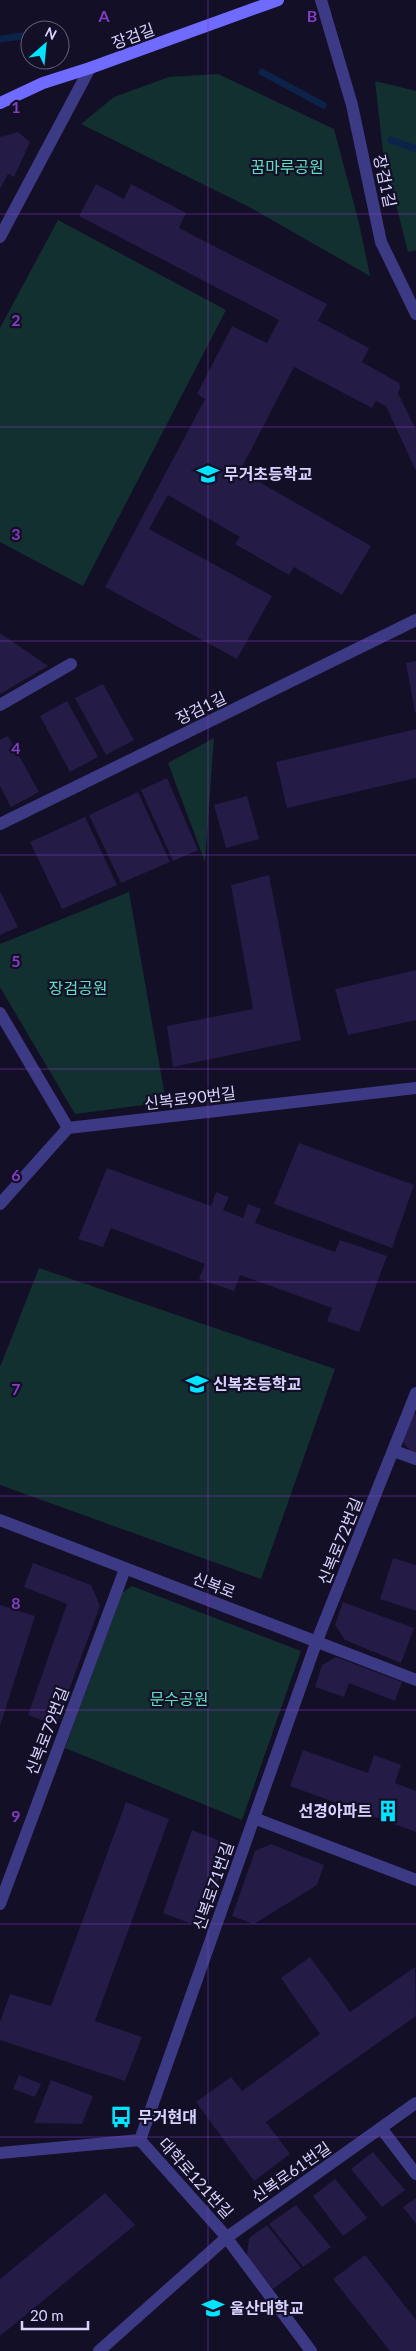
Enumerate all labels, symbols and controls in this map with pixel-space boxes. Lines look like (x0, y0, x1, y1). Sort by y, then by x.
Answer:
text: A (97, 6, 110, 25)
text: B (307, 6, 317, 25)
street label: 장검길 (109, 19, 157, 52)
north arrow (20, 20, 70, 70)
text: N (42, 23, 60, 43)
text: 1 (11, 97, 21, 116)
street label: 장검1길 (371, 153, 400, 209)
park label: 꿈마루공원 (250, 157, 324, 176)
text: 2 (11, 310, 21, 329)
school or university icon: 무거초등학교 (195, 461, 221, 487)
place label: 무거초등학교 (224, 464, 313, 483)
text: 3 (11, 524, 21, 543)
street label: 장검1길 (173, 687, 229, 728)
text: 4 (11, 738, 21, 757)
text: 5 (11, 951, 21, 970)
park label: 장검공원 (49, 978, 107, 997)
street label: 신복로90번길 (143, 1082, 237, 1113)
text: 6 (11, 1165, 21, 1184)
school or university icon: 신복초등학교 (184, 1371, 210, 1397)
place label: 신복초등학교 (213, 1374, 302, 1393)
text: 7 (11, 1379, 21, 1398)
street label: 신복로72번길 (313, 1495, 366, 1587)
street label: 신복로 (190, 1568, 238, 1601)
text: 8 (11, 1593, 21, 1612)
street label: 신복로79번길 (21, 1684, 72, 1777)
park label: 문수공원 (150, 1689, 208, 1708)
building icon: 선경아파트 (375, 1798, 401, 1824)
place label: 선경아파트 (298, 1801, 372, 1820)
text: 9 (11, 1806, 21, 1825)
street label: 신복로71번길 (189, 1839, 237, 1933)
bus stop icon: 무거현대 (108, 2104, 134, 2130)
place label: 무거현대 (138, 2107, 197, 2126)
street label: 대학로121번길 (155, 2134, 237, 2222)
street label: 신복로61번길 (248, 2137, 334, 2206)
school or university icon: 울산대학교 (200, 2295, 226, 2321)
scale bar (22, 2298, 89, 2330)
place label: 울산대학교 (230, 2298, 304, 2317)
text: 20 m (30, 2306, 64, 2324)

